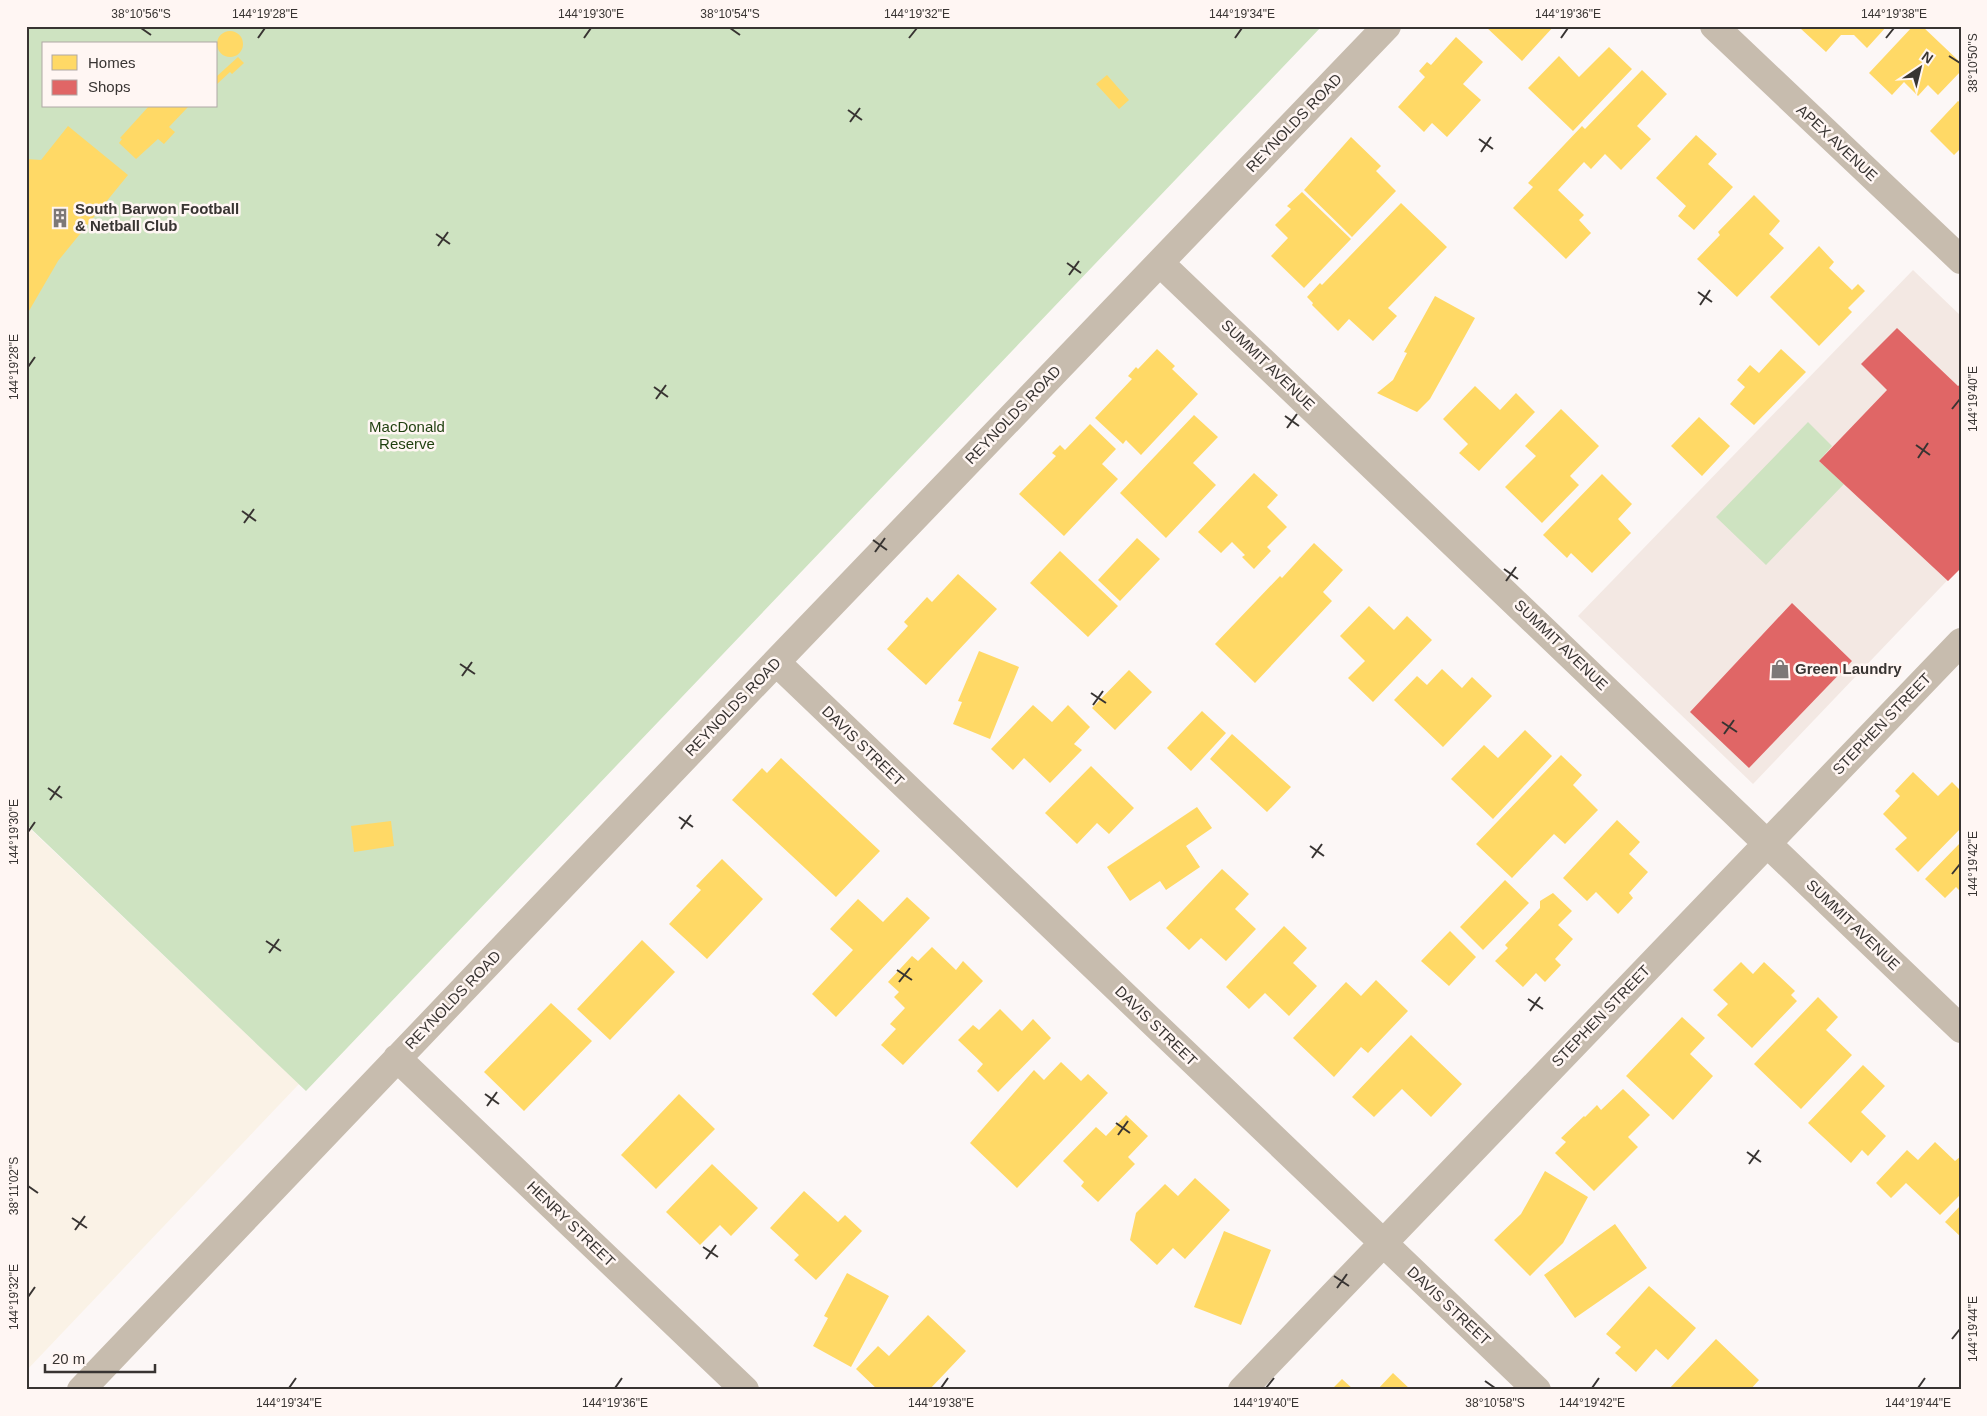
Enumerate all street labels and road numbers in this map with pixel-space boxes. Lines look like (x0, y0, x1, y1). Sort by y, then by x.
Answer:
street label: REYNOLDS ROAD (1242, 70, 1345, 175)
street label: APEX AVENUE (1794, 101, 1881, 184)
street label: SUMMIT AVENUE (1218, 316, 1318, 413)
street label: REYNOLDS ROAD (961, 362, 1064, 467)
street label: SUMMIT AVENUE (1511, 596, 1611, 693)
street label: REYNOLDS ROAD (681, 654, 784, 759)
street label: STEPHEN STREET (1829, 669, 1934, 778)
street label: DAVIS STREET (819, 702, 908, 789)
street label: SUMMIT AVENUE (1803, 876, 1903, 973)
street label: REYNOLDS ROAD (401, 947, 504, 1052)
street label: STEPHEN STREET (1548, 961, 1653, 1070)
street label: DAVIS STREET (1112, 982, 1201, 1069)
street label: HENRY STREET (524, 1177, 619, 1270)
street label: DAVIS STREET (1404, 1263, 1494, 1348)

